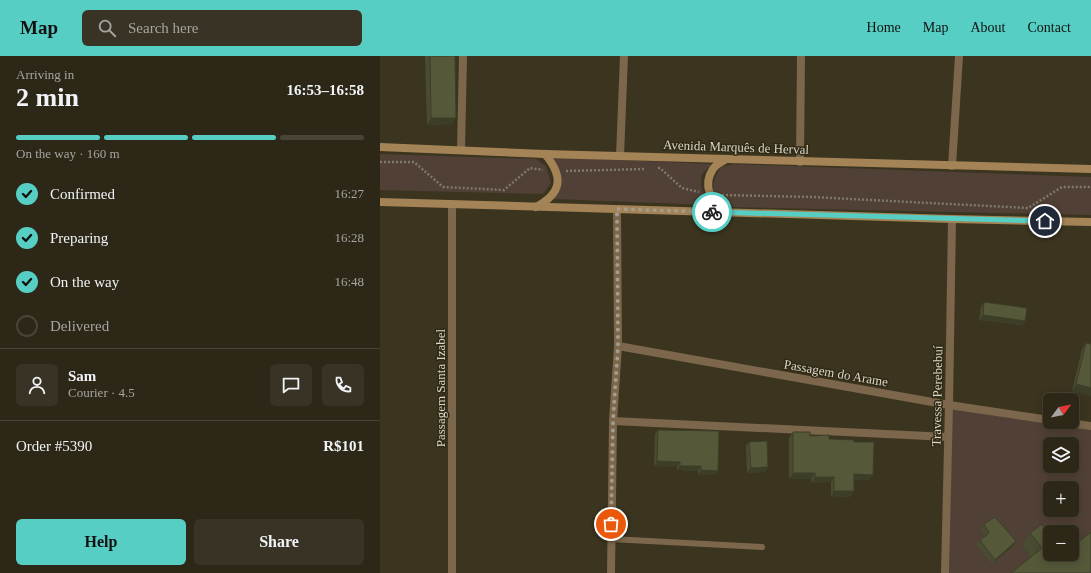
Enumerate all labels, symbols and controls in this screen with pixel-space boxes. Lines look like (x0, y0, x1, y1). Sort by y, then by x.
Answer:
search box (82, 10, 362, 46)
text: Map (20, 17, 58, 38)
icon: search (96, 17, 118, 39)
text: Search here (128, 20, 198, 36)
text: Home (867, 20, 901, 35)
text: Map (923, 20, 948, 35)
text: About (970, 20, 1005, 35)
text: Contact (1027, 20, 1071, 35)
text: Arriving in (16, 67, 74, 82)
text: 16:53–16:58 (287, 82, 364, 98)
text: 2 min (16, 83, 79, 112)
street label: Avenida Marquês de Herval (663, 137, 810, 157)
text: On the way · 160 m (16, 146, 120, 161)
icon: check (16, 183, 38, 205)
text: Confirmed (50, 186, 115, 202)
text: 16:27 (334, 186, 364, 201)
courier (692, 192, 732, 232)
icon: bike (701, 201, 723, 223)
pin (1028, 204, 1062, 238)
icon: home (1034, 210, 1056, 232)
icon: check (16, 227, 38, 249)
text: Preparing (50, 230, 108, 246)
text: 16:28 (334, 230, 364, 245)
icon: check (16, 271, 38, 293)
text: On the way (50, 274, 119, 290)
text: 16:48 (334, 274, 364, 289)
text: Delivered (50, 318, 109, 334)
street label: Passagem Santa Izabel (433, 328, 448, 447)
street label: Travessa Perebebuí (929, 345, 945, 447)
street label: Passagem do Arame (783, 356, 889, 390)
button: person (16, 364, 58, 406)
button: chat (270, 364, 312, 406)
button: phone (322, 364, 364, 406)
text: Sam (68, 368, 96, 384)
text: Courier · 4.5 (68, 385, 135, 400)
north arrow (1043, 393, 1079, 429)
map controls (1043, 393, 1079, 561)
button: layers (1043, 437, 1079, 473)
text: Order #5390 (16, 438, 92, 454)
text: R$101 (323, 438, 364, 454)
button: + (1043, 481, 1079, 517)
pin (594, 507, 628, 541)
icon: bag (600, 513, 622, 535)
button: Help (16, 519, 186, 565)
button: Share (194, 519, 364, 565)
button: − (1043, 525, 1079, 561)

